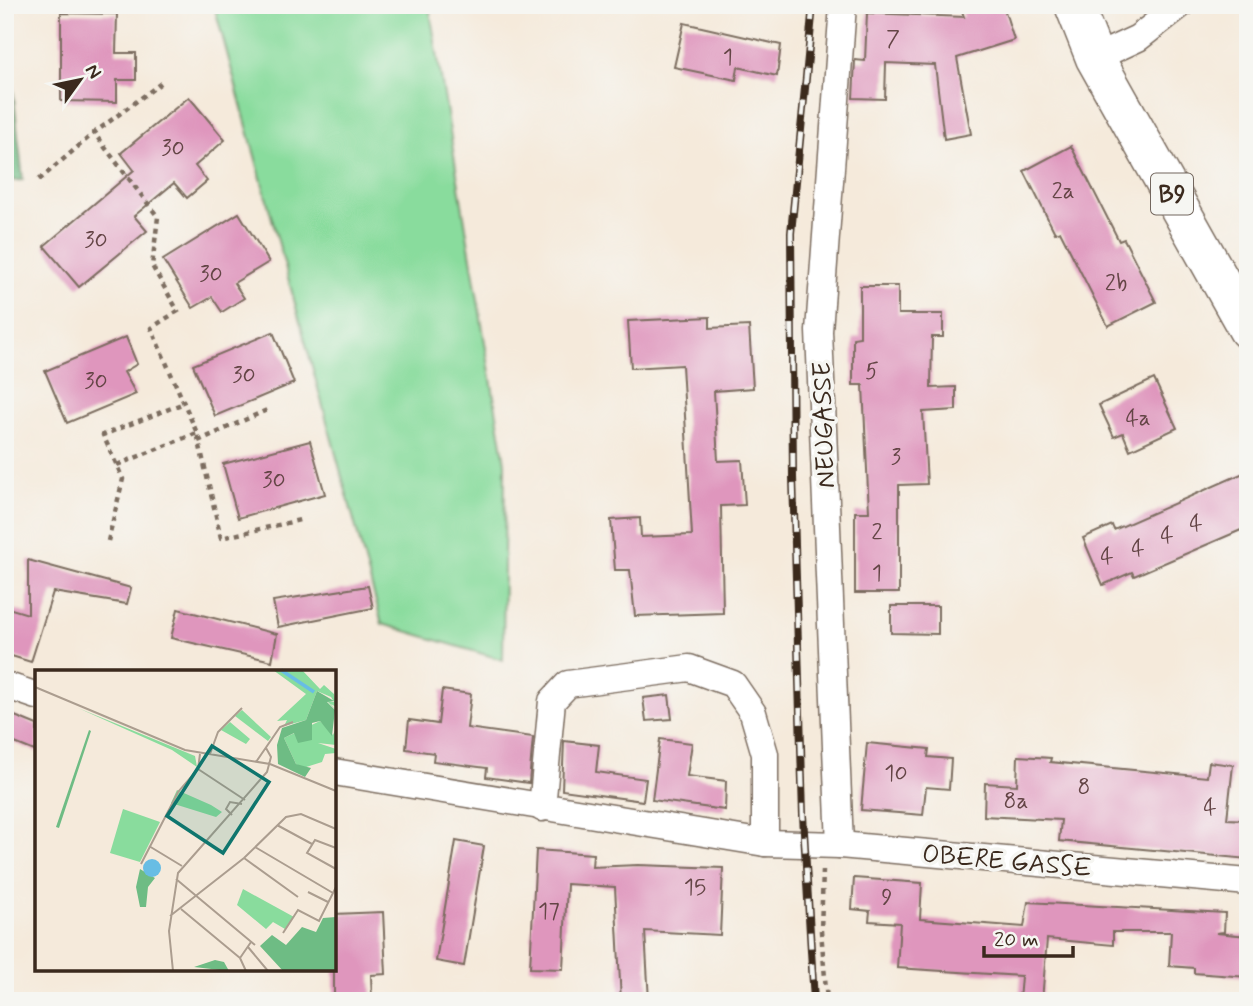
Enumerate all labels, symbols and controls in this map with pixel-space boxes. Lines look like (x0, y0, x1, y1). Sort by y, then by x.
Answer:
house number: 7 (886, 25, 900, 55)
house number: 1 (723, 43, 733, 73)
north arrow (46, 46, 116, 116)
text: N (79, 59, 107, 84)
house number: 30 (161, 134, 185, 164)
road number: B9 (1151, 174, 1193, 214)
house number: 2a (1051, 177, 1075, 207)
house number: 30 (84, 226, 108, 256)
house number: 30 (199, 260, 223, 290)
house number: 2b (1105, 269, 1127, 299)
house number: 5 (865, 357, 879, 387)
house number: 30 (232, 361, 256, 391)
street label: NEUGASSE (806, 361, 844, 489)
house number: 30 (84, 367, 108, 397)
house number: 4a (1125, 404, 1151, 434)
house number: 3 (891, 443, 901, 473)
house number: 30 (262, 466, 286, 496)
house number: 4 (1189, 509, 1203, 539)
house number: 2 (871, 518, 883, 548)
house number: 4 (1160, 521, 1174, 551)
house number: 4 (1131, 534, 1145, 564)
house number: 4 (1100, 542, 1114, 572)
house number: 1 (872, 559, 882, 589)
inset map (35, 670, 336, 971)
house number: 10 (884, 759, 908, 789)
house number: 8 (1078, 773, 1090, 803)
house number: 8a (1004, 787, 1028, 817)
house number: 4 (1203, 793, 1217, 823)
street label: OBERE GASSE (921, 838, 1093, 886)
house number: 15 (684, 873, 706, 903)
house number: 9 (881, 883, 893, 913)
house number: 17 (538, 897, 560, 927)
scale bar (984, 915, 1073, 959)
text: 20 m (994, 926, 1039, 954)

